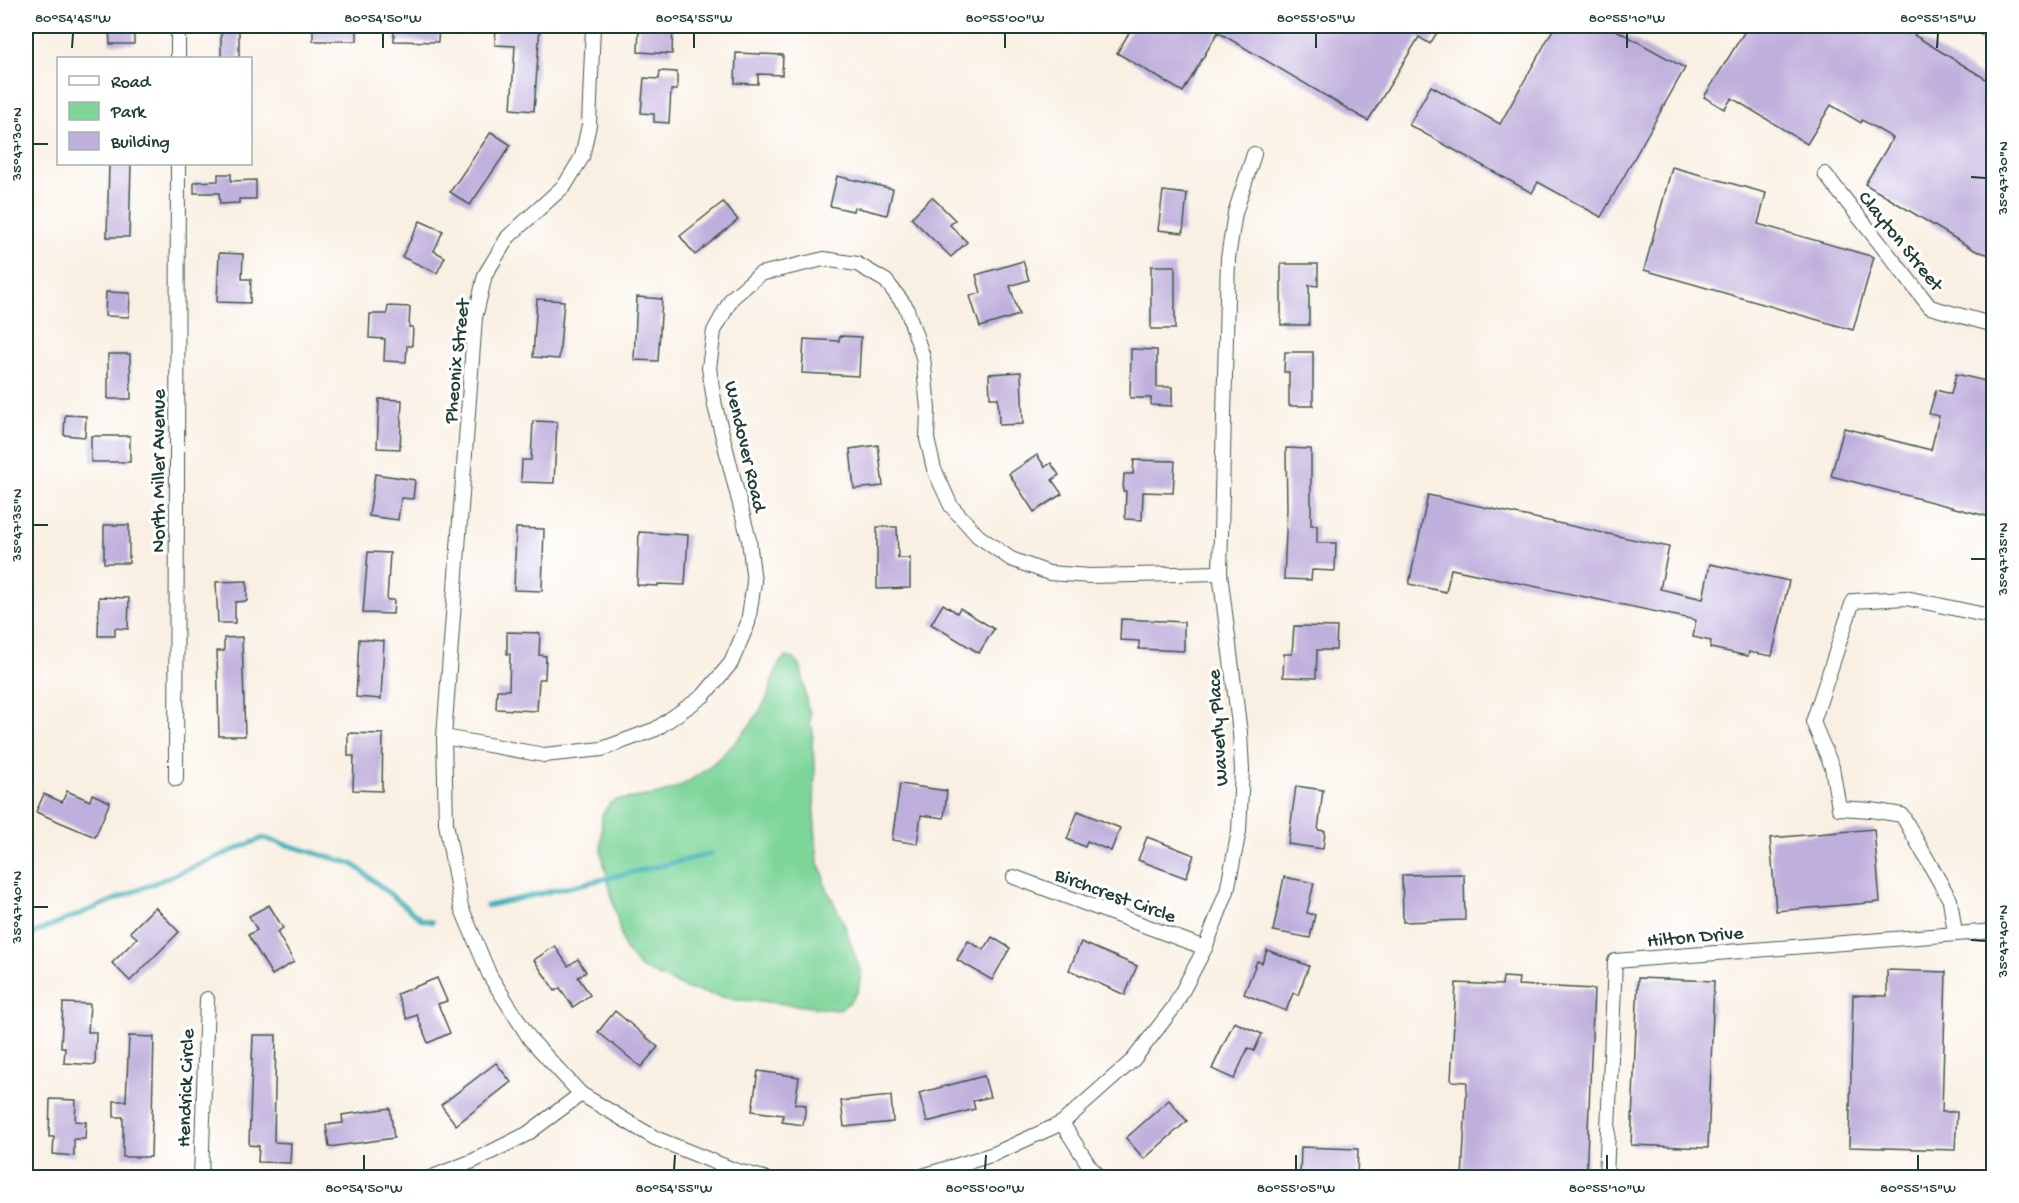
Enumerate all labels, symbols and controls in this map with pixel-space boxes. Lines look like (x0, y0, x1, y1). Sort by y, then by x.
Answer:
text: 80°54'45"W (35, 10, 111, 28)
text: 80°54'50"W (344, 10, 422, 28)
text: 80°54'55"W (655, 10, 733, 28)
text: 80°55'00"W (965, 10, 1045, 28)
text: 80°55'05"W (1277, 10, 1355, 28)
text: 80°55'10"W (1589, 10, 1666, 28)
text: 80°55'15"W (1900, 10, 1976, 28)
legend (57, 57, 252, 165)
text: Road (111, 73, 152, 94)
text: Park (110, 103, 147, 124)
text: 35°47'30"N (9, 107, 27, 182)
text: Building (110, 133, 170, 154)
text: 35°47'30"N (1995, 141, 2013, 216)
street label: Clayton Street (1852, 187, 1948, 298)
street label: Pheonix Street (440, 296, 477, 426)
street label: Wendover Road (717, 379, 770, 517)
street label: North Miller Avenue (149, 389, 172, 553)
text: 35°47'35"N (9, 488, 27, 562)
text: 35°47'35"N (1995, 522, 2013, 596)
street label: Waverly Place (1204, 668, 1235, 787)
street label: Birchcrest Circle (1050, 864, 1179, 930)
text: 35°47'40"N (9, 870, 27, 944)
text: 35°47'40"N (1995, 904, 2013, 978)
street label: Hilton Drive (1646, 923, 1745, 954)
street label: Hendrick Circle (174, 1028, 201, 1148)
text: 80°54'50"W (325, 1180, 403, 1198)
text: 80°54'55"W (635, 1180, 713, 1198)
text: 80°55'00"W (945, 1180, 1025, 1198)
text: 80°55'05"W (1257, 1180, 1335, 1198)
text: 80°55'10"W (1569, 1180, 1646, 1198)
text: 80°55'15"W (1880, 1180, 1956, 1198)

